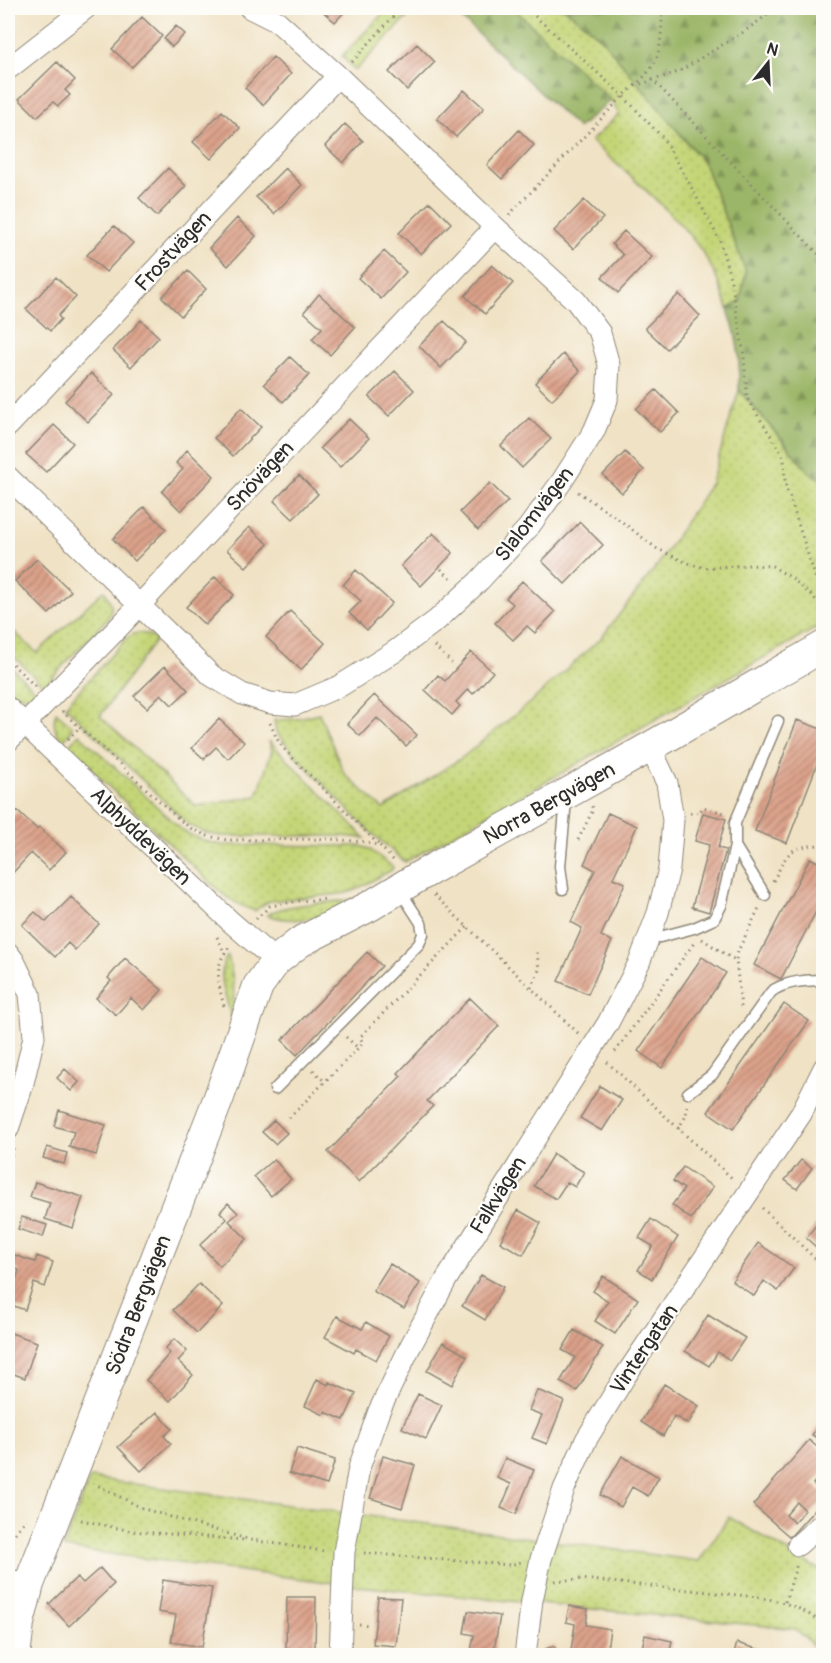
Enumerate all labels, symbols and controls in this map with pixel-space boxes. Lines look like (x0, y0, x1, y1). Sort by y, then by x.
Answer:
north arrow (738, 33, 798, 93)
text: N (764, 39, 781, 61)
street label: Frostvägen (129, 205, 218, 297)
street label: Snövägen (221, 435, 300, 518)
street label: Slalomvägen (489, 461, 580, 567)
street label: Norra Bergvägen (478, 756, 620, 851)
street label: Alphyddevägen (84, 781, 197, 891)
street label: Falkvägen (464, 1151, 533, 1239)
street label: Södra Bergvägen (99, 1231, 178, 1379)
street label: Vintergatan (604, 1299, 684, 1400)

